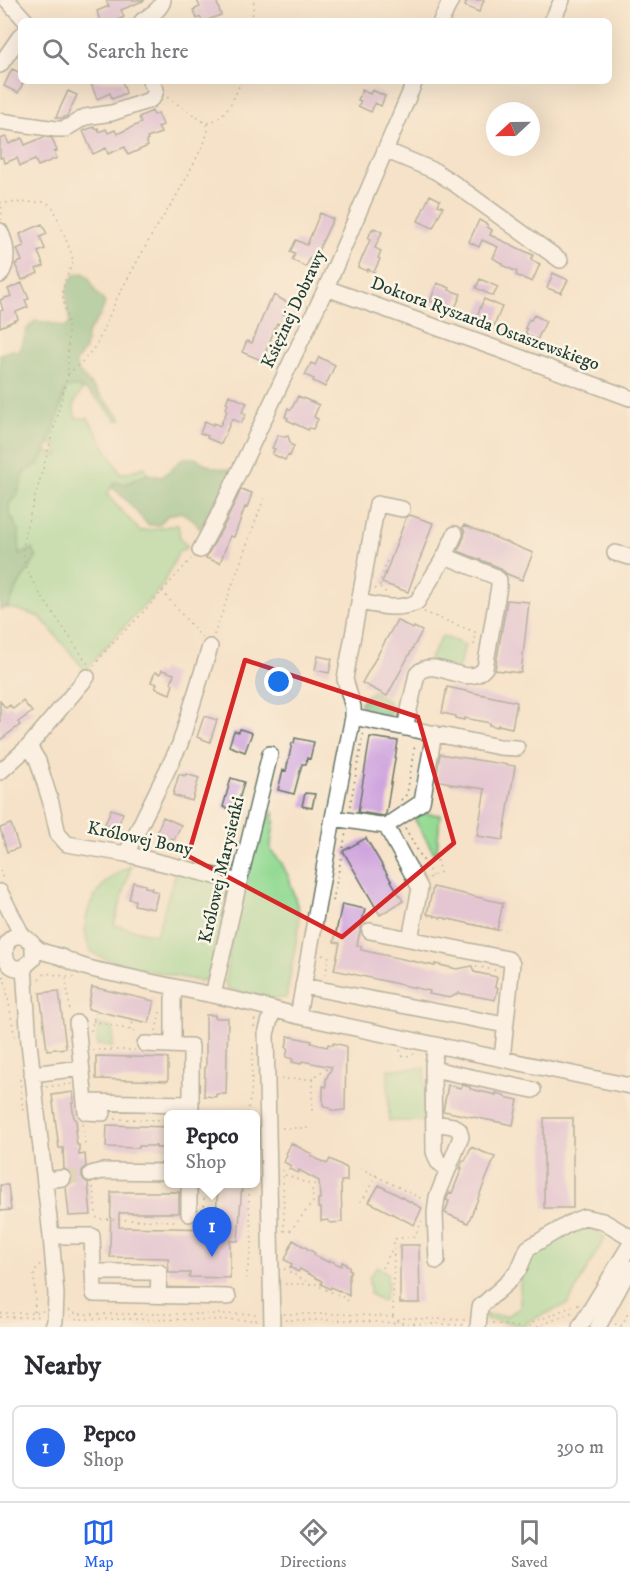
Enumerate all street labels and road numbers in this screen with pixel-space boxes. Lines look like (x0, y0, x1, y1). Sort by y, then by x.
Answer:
street label: Księżnej Dobrawy (257, 246, 331, 372)
street label: Doktora Ryszarda Ostaszewskiego (368, 272, 603, 376)
street label: Królowej Marysieńki (194, 795, 250, 945)
street label: Królowej Bony (85, 817, 195, 861)

